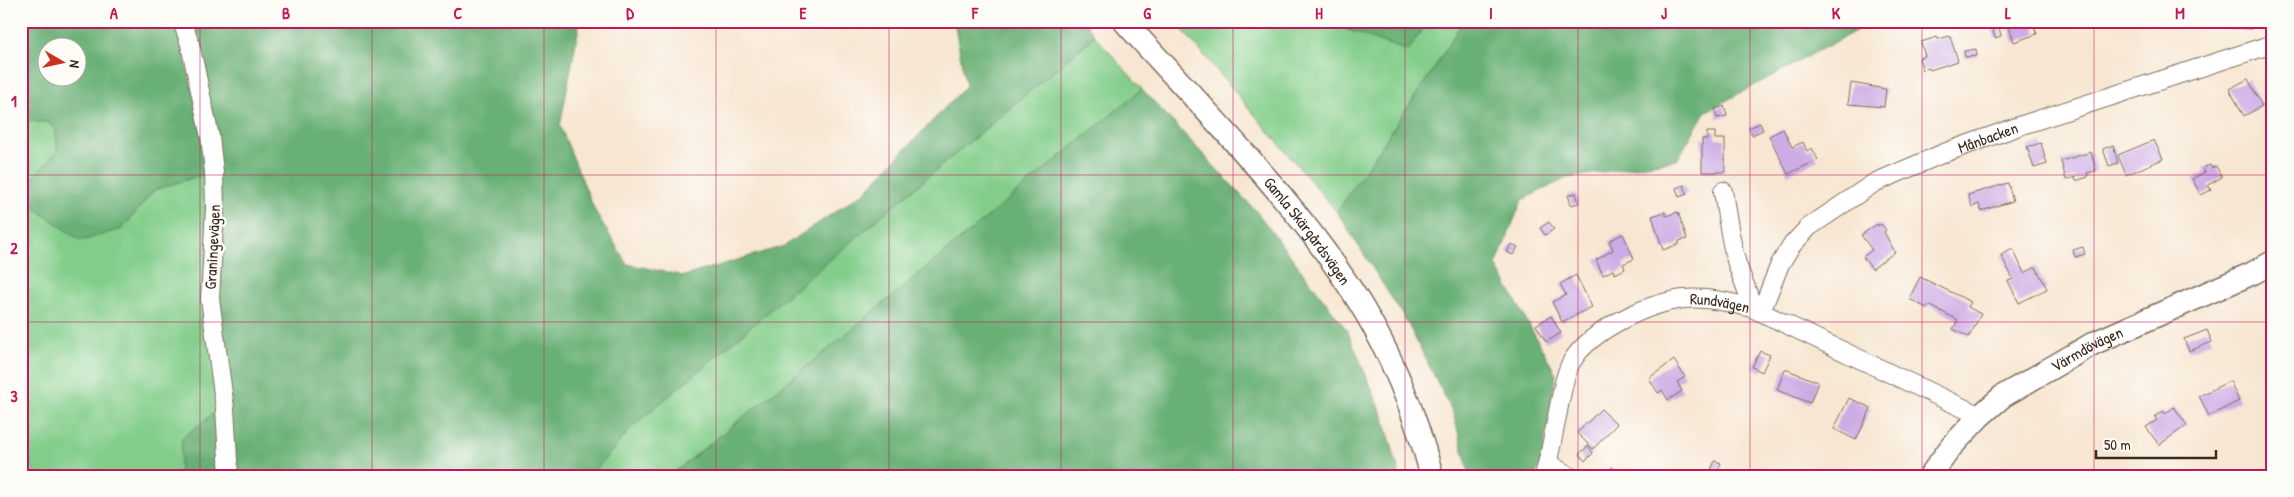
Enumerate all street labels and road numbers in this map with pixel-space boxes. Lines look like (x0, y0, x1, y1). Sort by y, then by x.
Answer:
street label: Månbacken (1955, 116, 2021, 158)
street label: Gamla Skärgårdsvägen (1259, 172, 1356, 289)
street label: Graningevägen (199, 204, 225, 290)
street label: Rundvägen (1690, 288, 1752, 318)
street label: Värmdövägen (2047, 321, 2126, 377)

